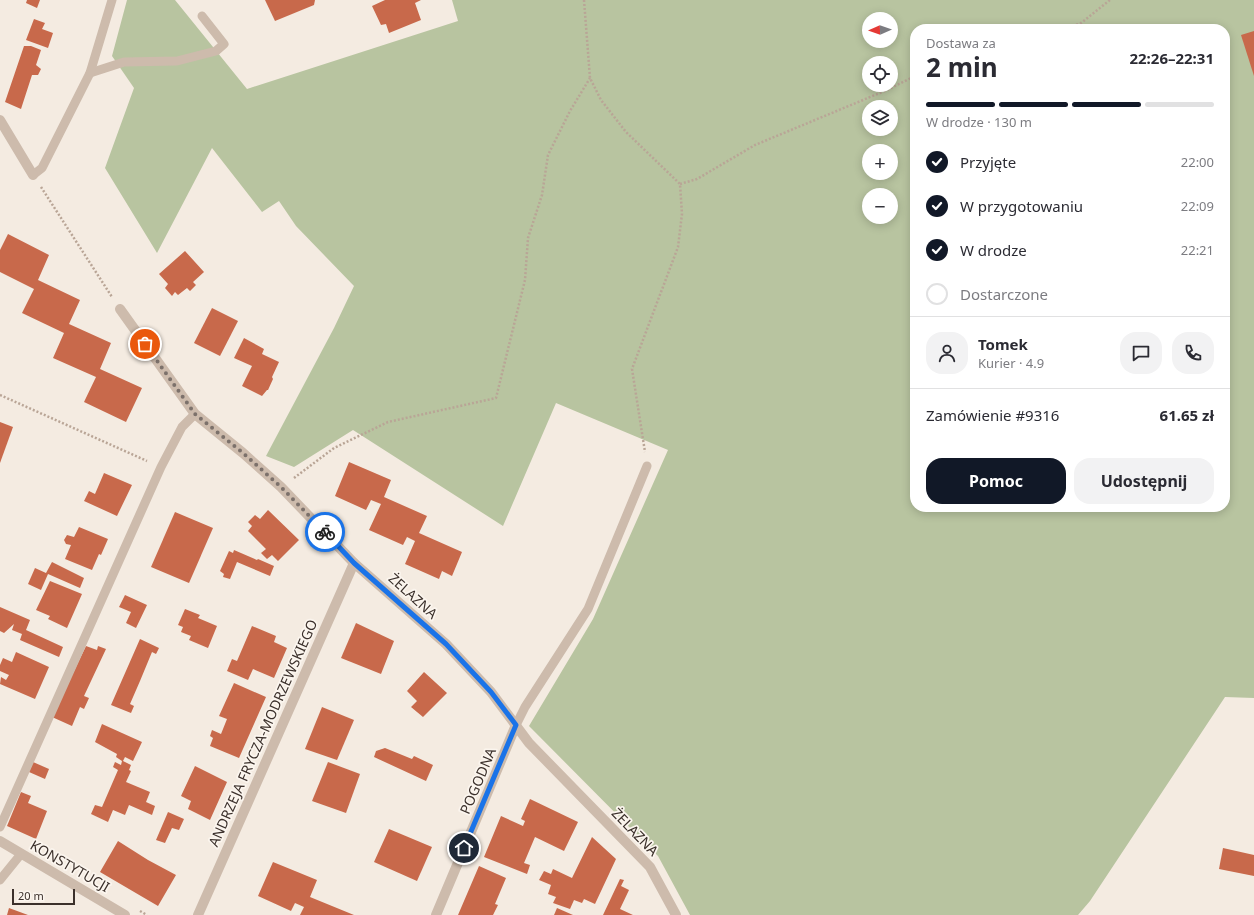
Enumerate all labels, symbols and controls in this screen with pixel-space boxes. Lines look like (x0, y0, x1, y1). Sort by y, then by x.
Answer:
north arrow (862, 12, 898, 48)
map controls (862, 12, 898, 224)
text: Dostawa za (926, 34, 996, 52)
text: 22:26–22:31 (1129, 48, 1214, 68)
text: 2 min (926, 49, 998, 85)
button: locate (862, 56, 898, 92)
button: layers (862, 100, 898, 136)
text: W drodze · 130 m (926, 113, 1032, 131)
button: + (862, 144, 898, 180)
icon: check (926, 151, 948, 173)
text: Przyjęte (960, 152, 1016, 172)
text: 22:00 (1181, 153, 1214, 171)
button: − (862, 188, 898, 224)
icon: check (926, 195, 948, 217)
text: W przygotowaniu (960, 196, 1083, 216)
text: 22:09 (1181, 197, 1214, 215)
icon: check (926, 239, 948, 261)
text: W drodze (960, 240, 1027, 260)
text: 22:21 (1181, 241, 1214, 259)
text: Dostarczone (960, 284, 1048, 304)
pin (128, 327, 162, 361)
button: person (926, 332, 968, 374)
button: chat (1120, 332, 1162, 374)
button: phone (1172, 332, 1214, 374)
icon: bag (134, 333, 156, 355)
text: Tomek (978, 334, 1028, 354)
text: Kurier · 4.9 (978, 354, 1044, 372)
text: Zamówienie #9316 (926, 405, 1059, 425)
text: 61.65 zł (1160, 405, 1214, 425)
button: Pomoc (926, 458, 1066, 504)
button: Udostępnij (1074, 458, 1214, 504)
courier (305, 512, 345, 552)
icon: bike (314, 521, 336, 543)
street label: ŻELAZNA (385, 569, 442, 623)
street label: ANDRZEJA FRYCZA-MODRZEWSKIEGO (204, 616, 321, 849)
street label: POGODNA (455, 745, 500, 817)
street label: ŻELAZNA (608, 804, 663, 860)
pin (447, 831, 481, 865)
street label: KONSTYTUCJI (27, 835, 114, 896)
icon: home (453, 837, 475, 859)
scale bar (12, 887, 75, 906)
text: 20 m (18, 888, 44, 903)

